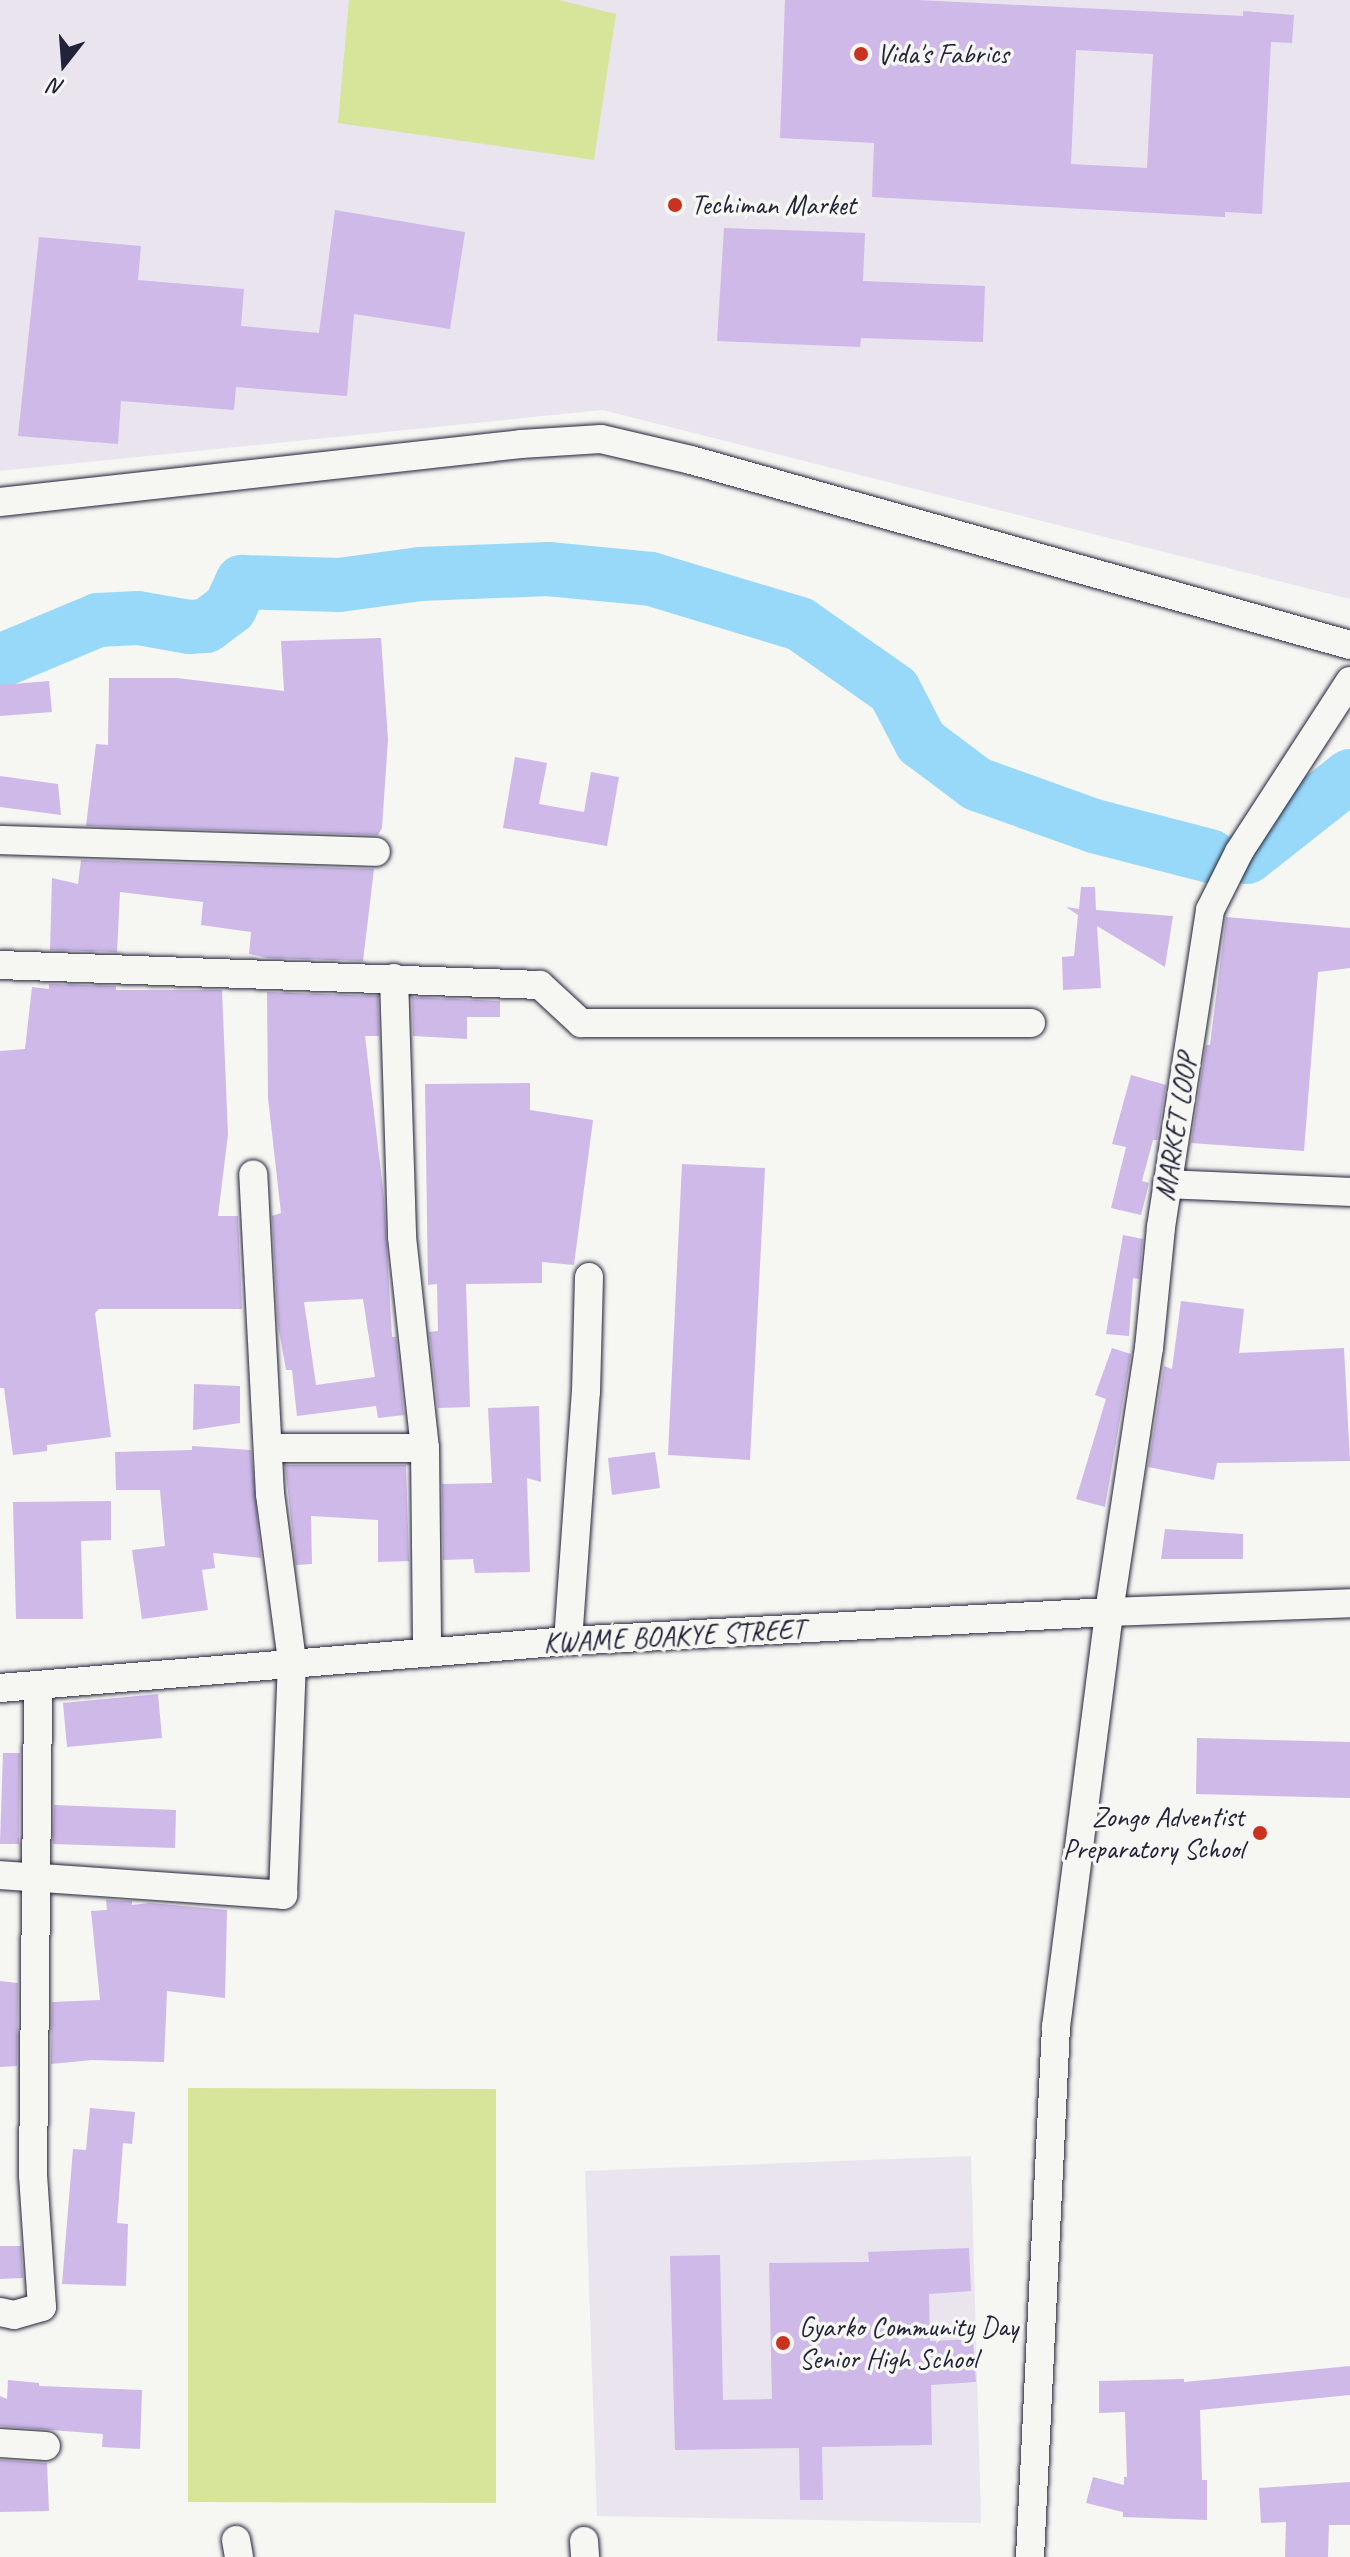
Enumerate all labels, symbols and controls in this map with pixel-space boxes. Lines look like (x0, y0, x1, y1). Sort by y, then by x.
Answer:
north arrow (24, 24, 104, 104)
place label: Vida's Fabrics (877, 37, 1009, 71)
marker: Vida's Fabrics (852, 45, 870, 63)
text: N (46, 72, 68, 102)
place label: Techiman Market (691, 188, 856, 222)
marker: Techiman Market (666, 196, 684, 214)
street label: MARKET LOOP (1148, 1051, 1204, 1203)
street label: KWAME BOAKYE STREET (542, 1612, 806, 1660)
place label: Zongo Adventist Preparatory School (1063, 1800, 1244, 1866)
marker: Zongo Adventist Preparatory School (1251, 1824, 1269, 1842)
place label: Gyarko Community Day Senior High School (799, 2310, 1018, 2376)
marker: Gyarko Community Day Senior High School (774, 2334, 792, 2352)

